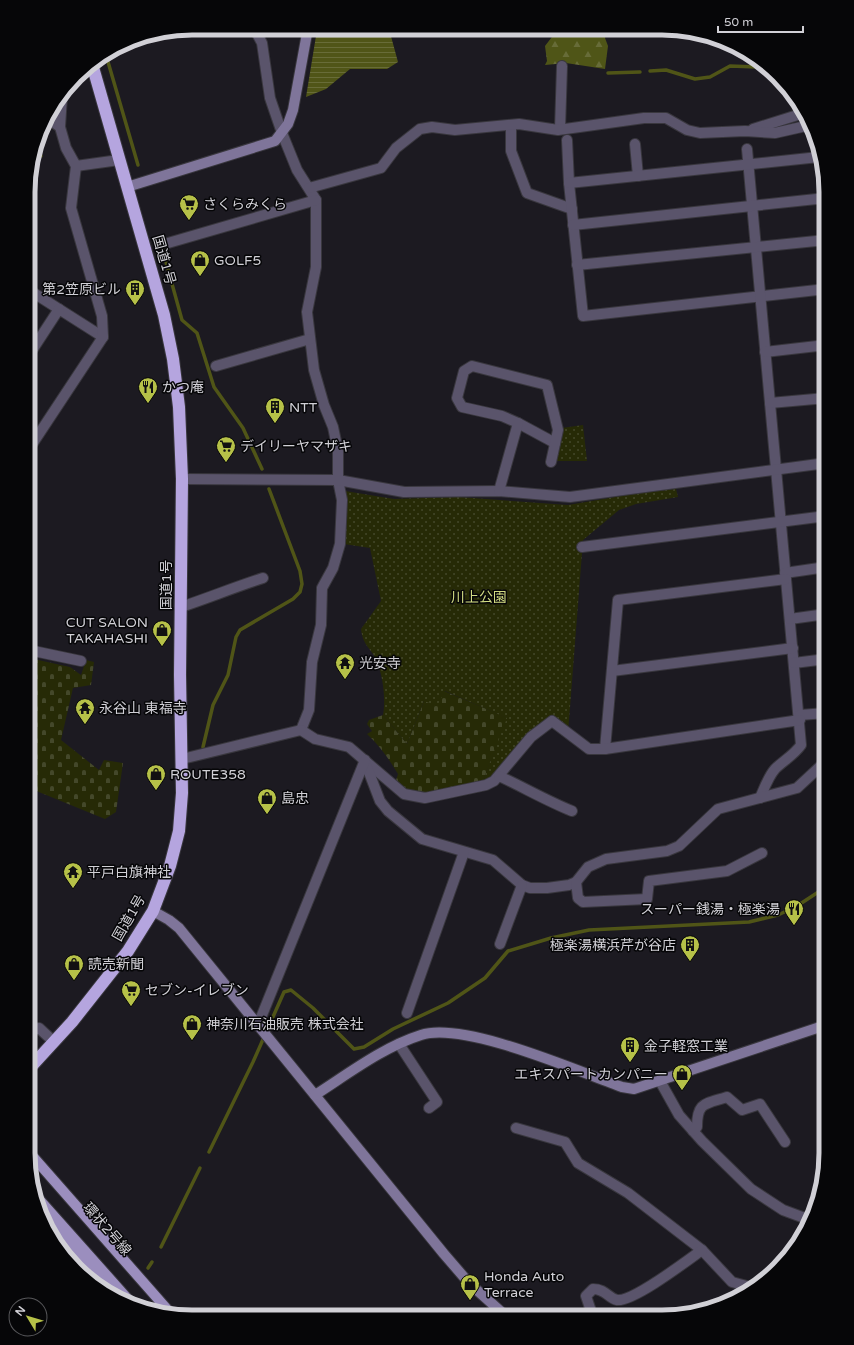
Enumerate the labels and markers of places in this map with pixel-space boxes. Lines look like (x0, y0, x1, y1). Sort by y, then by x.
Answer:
supermarket icon: さくらみくら (178, 193, 200, 221)
place label: さくらみくら (203, 196, 287, 213)
shop icon: GOLF5 (189, 249, 211, 277)
place label: GOLF5 (214, 252, 261, 269)
building icon: 第2笠原ビル (124, 278, 146, 306)
place label: 第2笠原ビル (42, 281, 121, 298)
restaurant icon: かつ庵 (137, 376, 159, 404)
place label: かつ庵 (162, 379, 204, 396)
building icon: NTT (264, 396, 286, 424)
place label: NTT (289, 399, 318, 416)
supermarket icon: デイリーヤマザキ (215, 435, 237, 463)
place label: デイリーヤマザキ (240, 438, 352, 455)
place label: CUT SALON TAKAHASHI (66, 614, 148, 647)
shop icon: CUT SALON TAKAHASHI (151, 619, 173, 647)
temple icon: 光安寺 (334, 652, 356, 680)
place label: 光安寺 (359, 655, 401, 672)
temple icon: 永谷山 東福寺 (74, 697, 96, 725)
place label: 永谷山 東福寺 (99, 700, 187, 717)
shop icon: ROUTE358 (145, 763, 167, 791)
place label: ROUTE358 (170, 766, 246, 783)
shop icon: 島忠 (256, 787, 278, 815)
place label: 島忠 (281, 790, 309, 807)
temple icon: 平戸白旗神社 (62, 861, 84, 889)
place label: 平戸白旗神社 (87, 864, 171, 881)
restaurant icon: スーパー銭湯・極楽湯 (783, 898, 805, 926)
place label: スーパー銭湯・極楽湯 (640, 901, 780, 918)
building icon: 極楽湯横浜芹が谷店 (679, 934, 701, 962)
place label: 極楽湯横浜芹が谷店 (550, 937, 676, 954)
shop icon: 読売新聞 (63, 953, 85, 981)
place label: 読売新聞 (88, 956, 144, 973)
supermarket icon: セブン-イレブン (120, 979, 142, 1007)
place label: セブン-イレブン (145, 982, 249, 999)
shop icon: 神奈川石油販売 株式会社 (181, 1013, 203, 1041)
place label: 神奈川石油販売 株式会社 (206, 1016, 364, 1033)
building icon: 金子軽窓工業 (619, 1035, 641, 1063)
place label: 金子軽窓工業 (644, 1038, 728, 1055)
shop icon: エキスパートカンパニー (671, 1063, 693, 1091)
place label: エキスパートカンパニー (514, 1066, 668, 1083)
place label: Honda Auto Terrace (484, 1268, 564, 1301)
shop icon: Honda Auto Terrace (459, 1273, 481, 1301)

